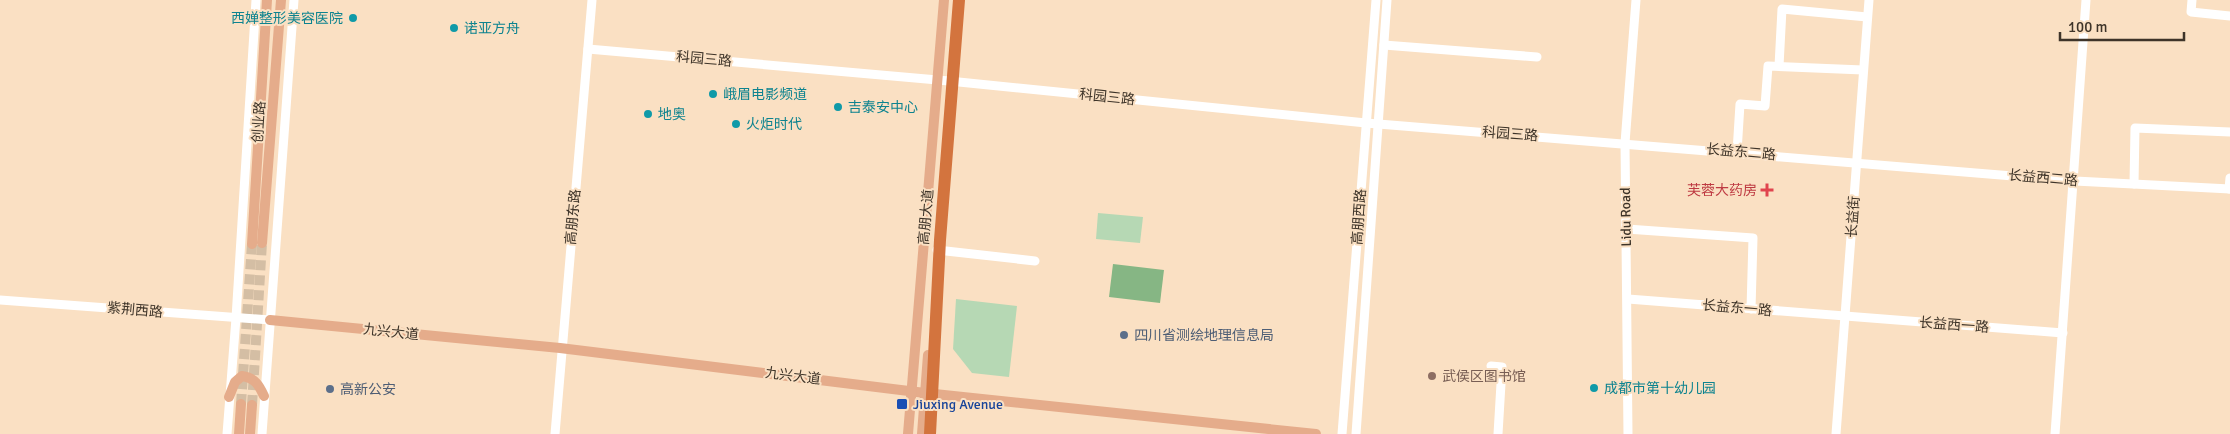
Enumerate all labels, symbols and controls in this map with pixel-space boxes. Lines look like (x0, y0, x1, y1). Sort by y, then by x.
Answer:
place label: 西婵整形美容医院 (231, 10, 343, 27)
scale bar (2060, 10, 2184, 42)
marker: 西婵整形美容医院 (347, 12, 359, 24)
text: 100 m (2068, 18, 2108, 36)
place label: 诺亚方舟 (464, 20, 520, 37)
marker: 诺亚方舟 (448, 22, 460, 34)
street label: 科园三路 (675, 48, 733, 70)
place label: 峨眉电影频道 (723, 86, 807, 103)
street label: 科园三路 (1078, 86, 1136, 108)
marker: 峨眉电影频道 (707, 88, 719, 100)
place label: 吉泰安中心 (848, 99, 918, 116)
street label: 创业路 (249, 100, 269, 144)
marker: 吉泰安中心 (832, 101, 844, 113)
place label: 地奥 (658, 106, 686, 123)
marker: 地奥 (642, 108, 654, 120)
place label: 火炬时代 (746, 116, 802, 133)
marker: 火炬时代 (730, 118, 742, 130)
street label: 科园三路 (1481, 124, 1539, 144)
street label: 长益东二路 (1705, 140, 1777, 164)
street label: 长益西二路 (2007, 166, 2079, 190)
place label: 芙蓉大药房 (1687, 182, 1757, 199)
marker: 芙蓉大药房 (1761, 184, 1773, 196)
street label: Lidu Road (1617, 187, 1635, 247)
street label: 高朋东路 (562, 188, 584, 246)
street label: 高朋大道 (915, 188, 937, 246)
street label: 高朋西路 (1349, 188, 1369, 246)
street label: 长益街 (1843, 195, 1863, 239)
street label: 长益东一路 (1701, 296, 1773, 320)
street label: 紫荆西路 (106, 299, 164, 321)
street label: 长益西一路 (1918, 314, 1990, 336)
street label: 九兴大道 (362, 321, 420, 343)
place label: 四川省测绘地理信息局 (1134, 327, 1274, 344)
marker: 四川省测绘地理信息局 (1118, 329, 1130, 341)
street label: 九兴大道 (764, 364, 822, 388)
place label: 武侯区图书馆 (1442, 368, 1526, 385)
marker: 武侯区图书馆 (1426, 370, 1438, 382)
place label: 成都市第十幼儿园 (1604, 380, 1716, 397)
place label: 高新公安 (340, 381, 396, 398)
marker: 成都市第十幼儿园 (1588, 382, 1600, 394)
marker: 高新公安 (324, 383, 336, 395)
place label: Jiuxing Avenue (913, 396, 1003, 413)
marker: Jiuxing Avenue (895, 397, 909, 411)

